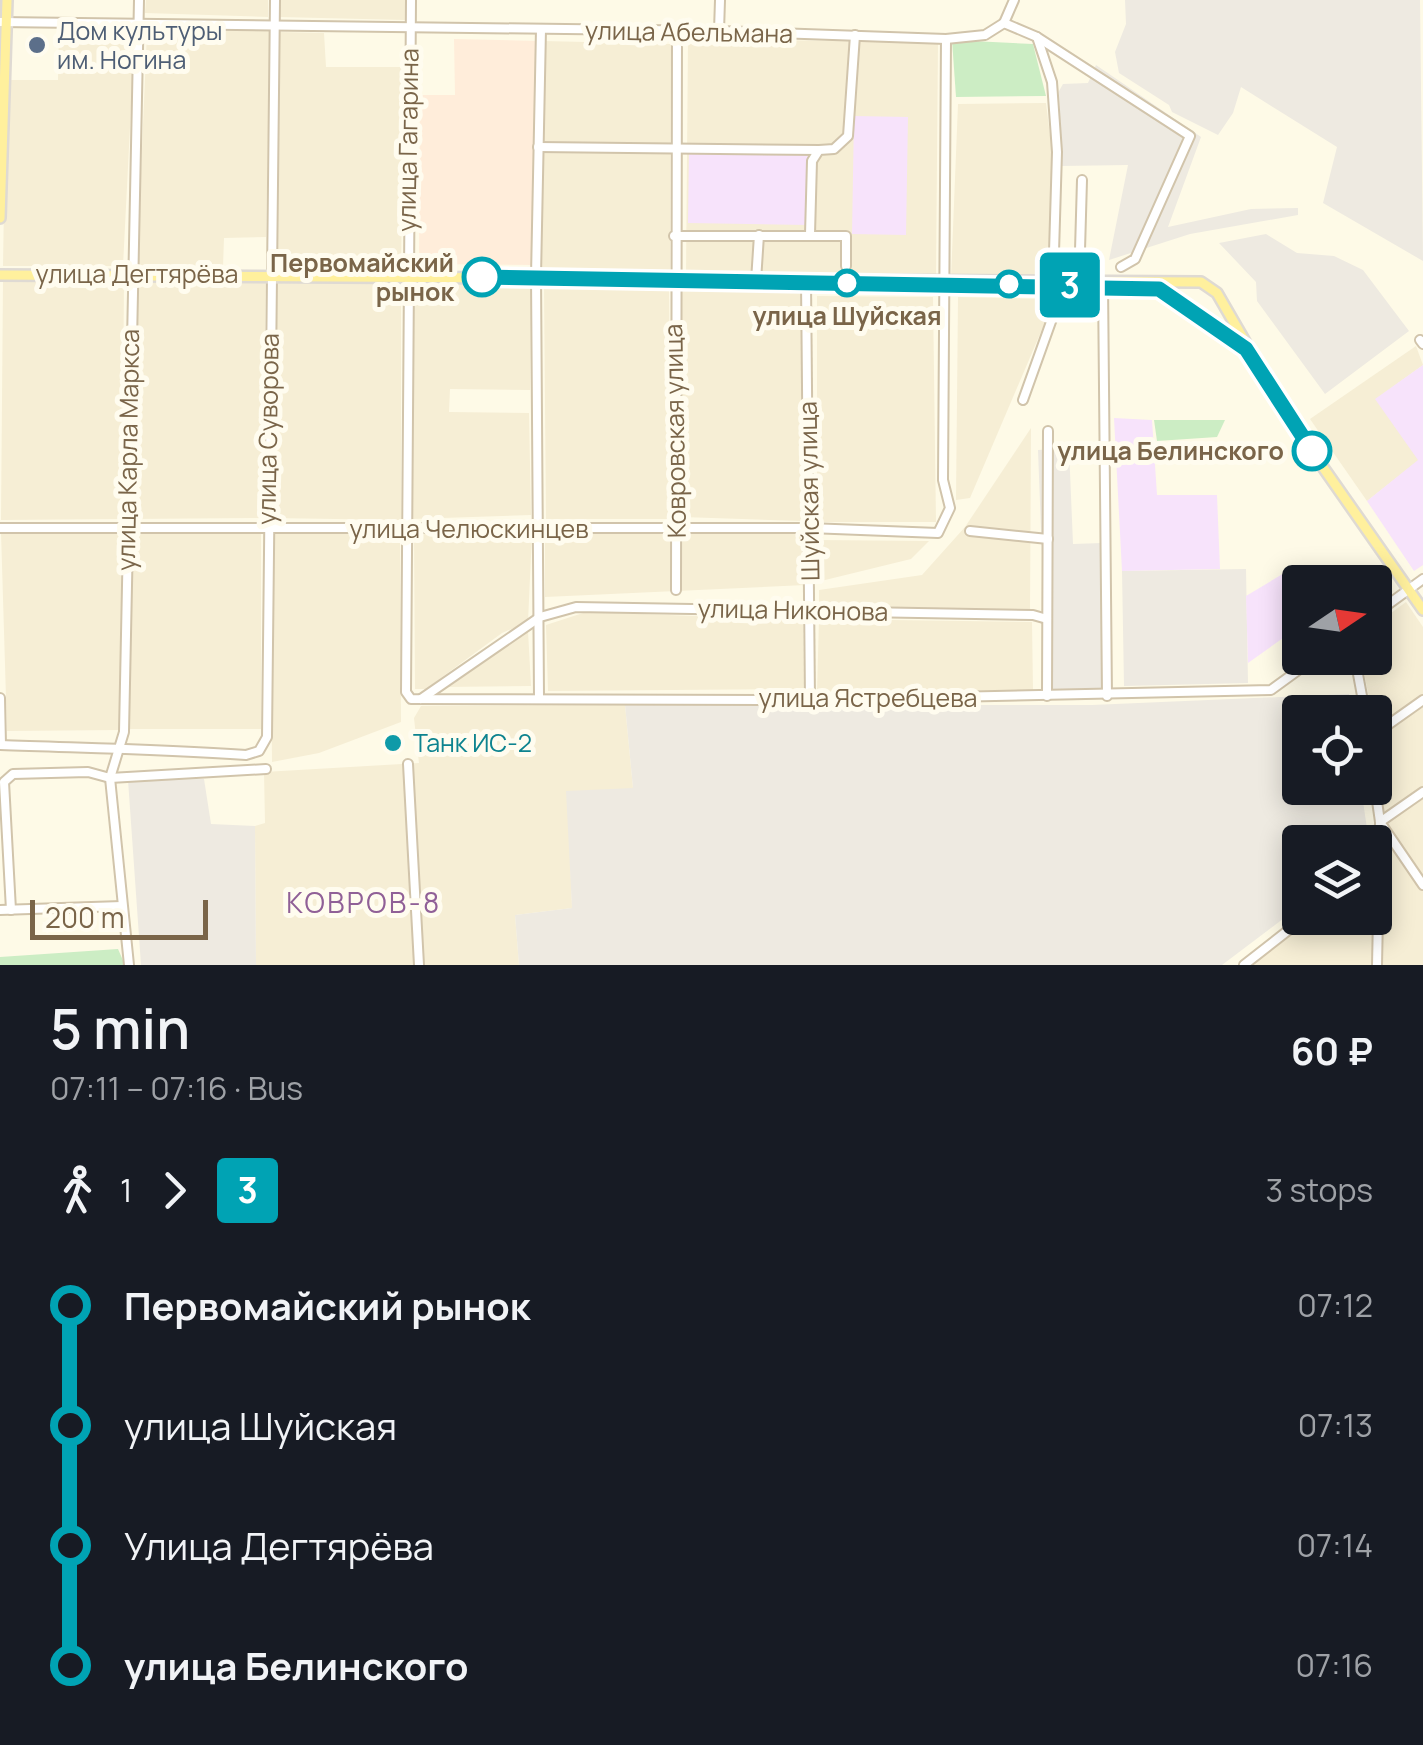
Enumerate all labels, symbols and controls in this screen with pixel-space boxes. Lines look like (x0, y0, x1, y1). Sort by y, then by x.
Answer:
street label: улица Абельмана (585, 12, 793, 51)
place label: Дом культуры им. Ногина (57, 13, 223, 77)
marker: Дом культуры им. Ногина (26, 34, 48, 56)
street label: улица Гагарина (388, 48, 427, 232)
place label: Первомайский рынок (270, 245, 455, 309)
line badge: 3 (1038, 252, 1102, 318)
street label: улица Дегтярёва (36, 256, 238, 291)
marker: Первомайский рынок (463, 258, 501, 296)
text: 3 (1060, 261, 1080, 309)
marker: улица Шуйская (834, 270, 860, 296)
unlabelled marker (996, 271, 1022, 297)
place label: улица Шуйская (752, 298, 942, 333)
street label: Ковровская улица (655, 323, 694, 539)
street label: улица Карла Маркса (108, 329, 147, 571)
street label: улица Суворова (248, 333, 287, 525)
street label: Шуйская улица (789, 401, 828, 581)
marker: улица Белинского (1293, 432, 1331, 470)
place label: улица Белинского (1057, 433, 1284, 468)
street label: улица Челюскинцев (349, 511, 589, 546)
north arrow (1282, 565, 1392, 675)
map controls (1282, 565, 1392, 935)
street label: улица Никонова (697, 590, 889, 629)
street label: улица Ястребцева (759, 680, 977, 715)
button: locate (1282, 695, 1392, 805)
place label: Танк ИС-2 (413, 725, 532, 760)
marker: Танк ИС-2 (382, 732, 404, 754)
button: layers (1282, 825, 1392, 935)
district label: КОВРОВ-8 (286, 883, 442, 921)
scale bar (30, 895, 208, 940)
text: 200 m (45, 898, 124, 936)
text: 5 min (50, 990, 190, 1066)
text: 60 ₽ (1291, 1024, 1373, 1076)
text: 07:11 – 07:16 · Bus (50, 1066, 303, 1110)
icon: walk (50, 1163, 105, 1218)
icon: forward (147, 1163, 202, 1218)
text: 3 (237, 1166, 258, 1214)
text: 1 (120, 1168, 132, 1212)
text: 3 stops (1265, 1168, 1373, 1212)
text: Первомайский рынок (124, 1279, 530, 1331)
text: 07:12 (1297, 1283, 1373, 1327)
text: улица Шуйская (124, 1399, 397, 1451)
text: 07:13 (1298, 1403, 1373, 1447)
text: Улица Дегтярёва (124, 1519, 434, 1571)
text: 07:14 (1297, 1523, 1373, 1567)
text: улица Белинского (124, 1639, 469, 1691)
text: 07:16 (1296, 1643, 1373, 1687)

